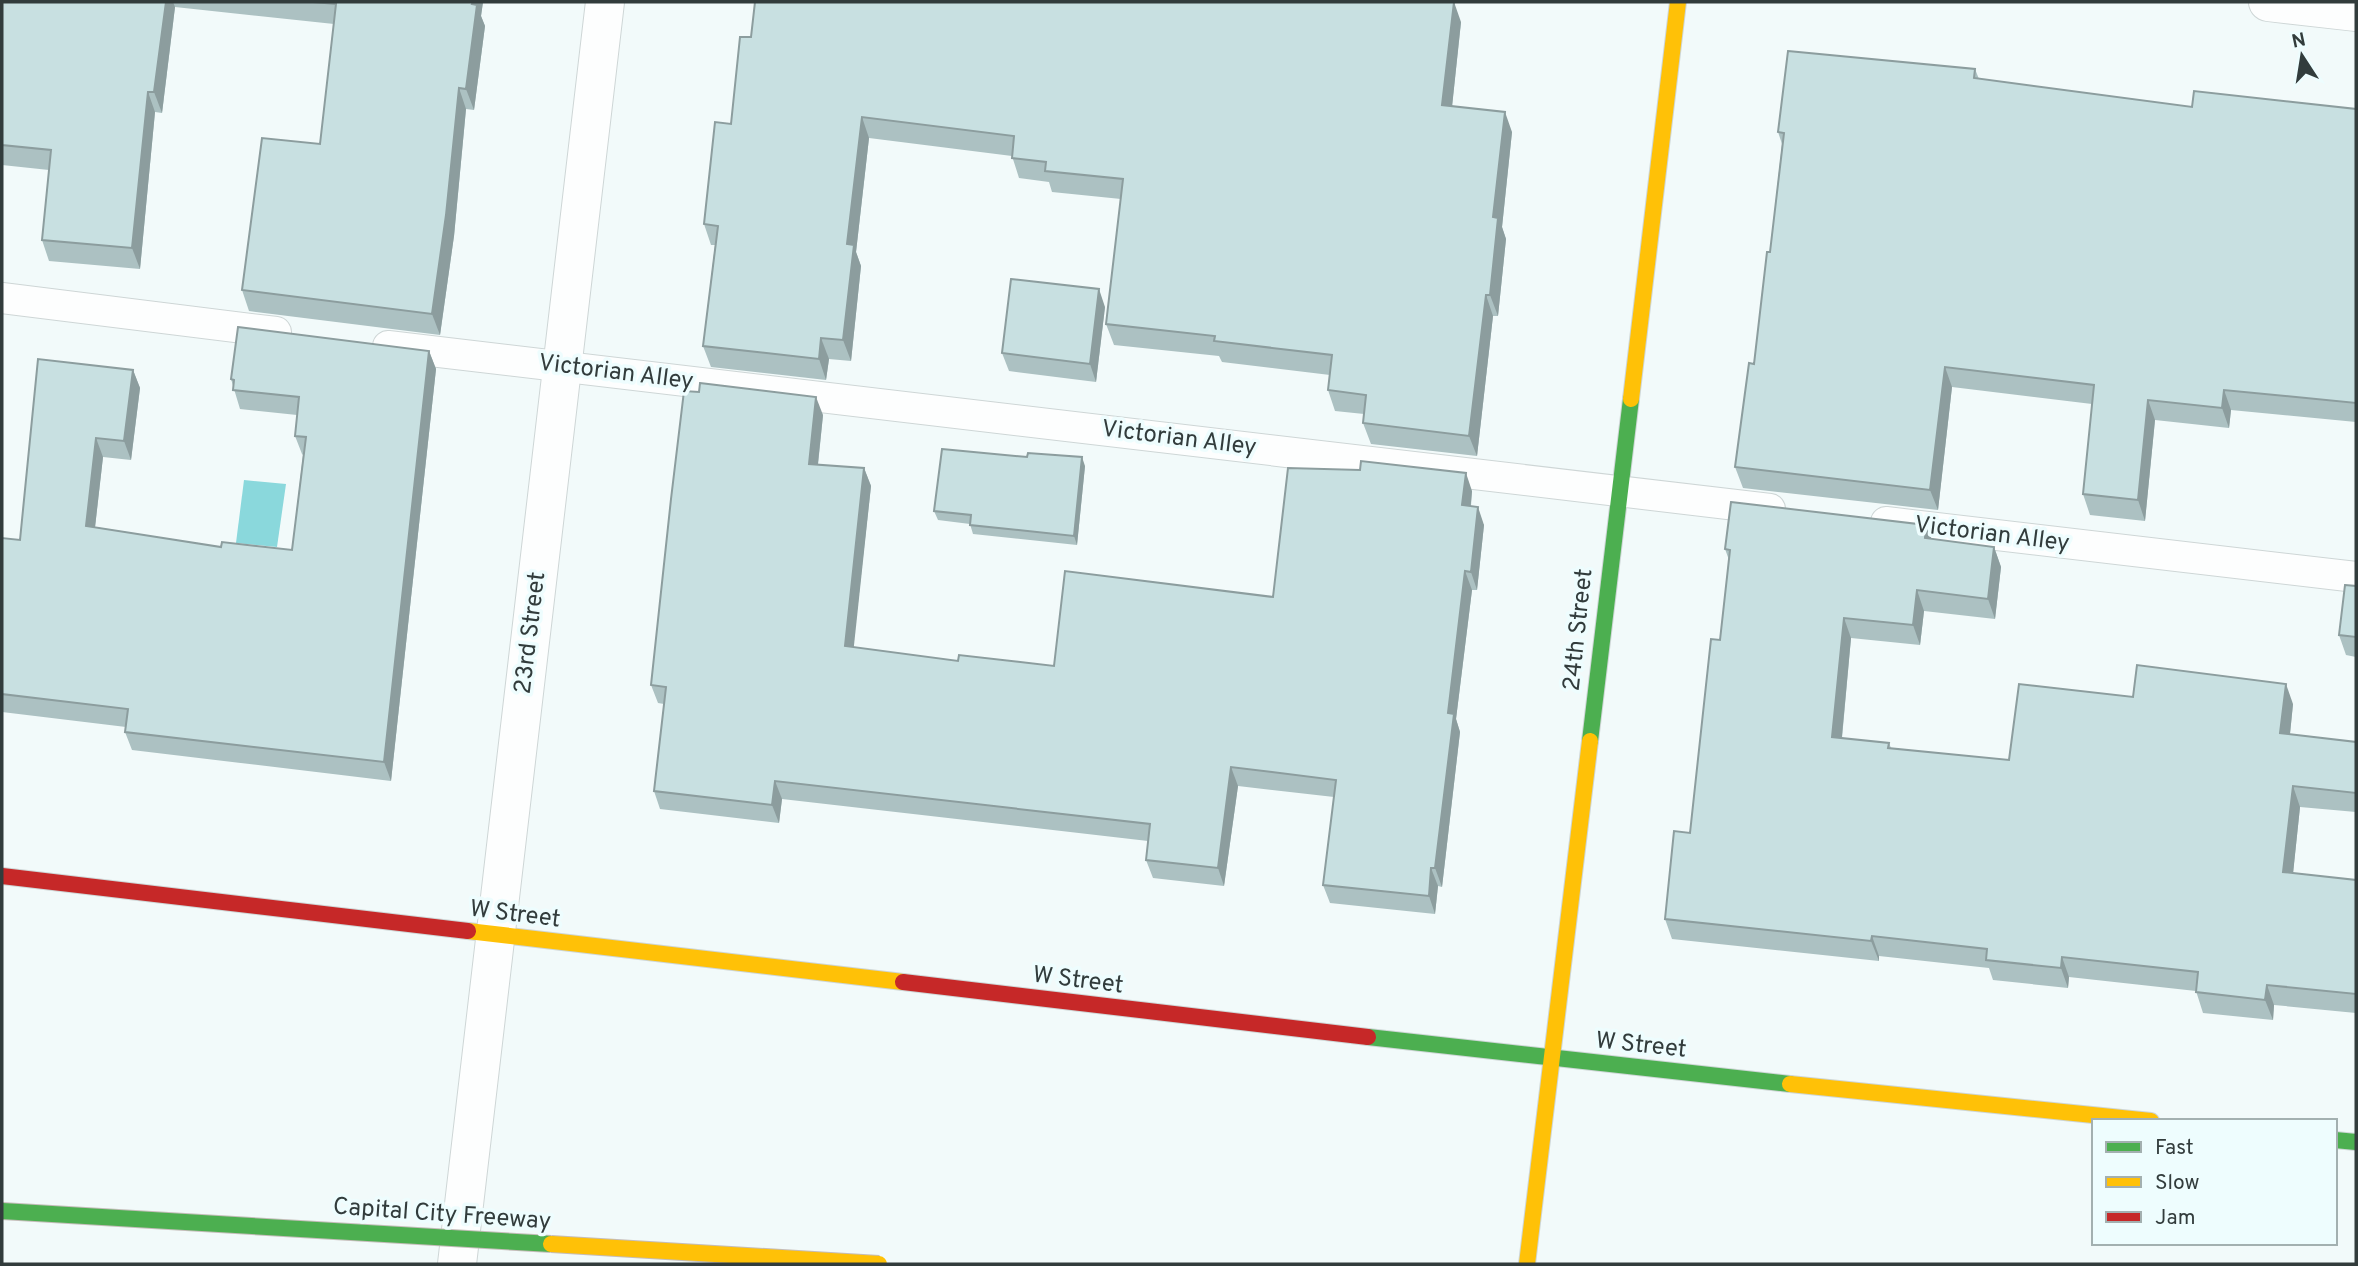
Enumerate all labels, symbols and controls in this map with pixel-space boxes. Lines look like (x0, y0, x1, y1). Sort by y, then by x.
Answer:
north arrow (2267, 21, 2337, 91)
text: N (2290, 28, 2308, 54)
street label: Victorian Alley (537, 349, 695, 397)
street label: Victorian Alley (1100, 415, 1258, 463)
street label: Victorian Alley (1913, 511, 2071, 559)
street label: 24th Street (1558, 567, 1600, 693)
street label: 23rd Street (509, 570, 553, 696)
street label: W Street (468, 895, 562, 935)
street label: W Street (1031, 961, 1125, 1001)
street label: W Street (1594, 1026, 1688, 1066)
legend (2092, 1119, 2337, 1245)
text: Fast (2155, 1135, 2194, 1162)
text: Slow (2155, 1170, 2200, 1197)
street label: Capital City Freeway (332, 1192, 552, 1238)
text: Jam (2155, 1205, 2196, 1232)

